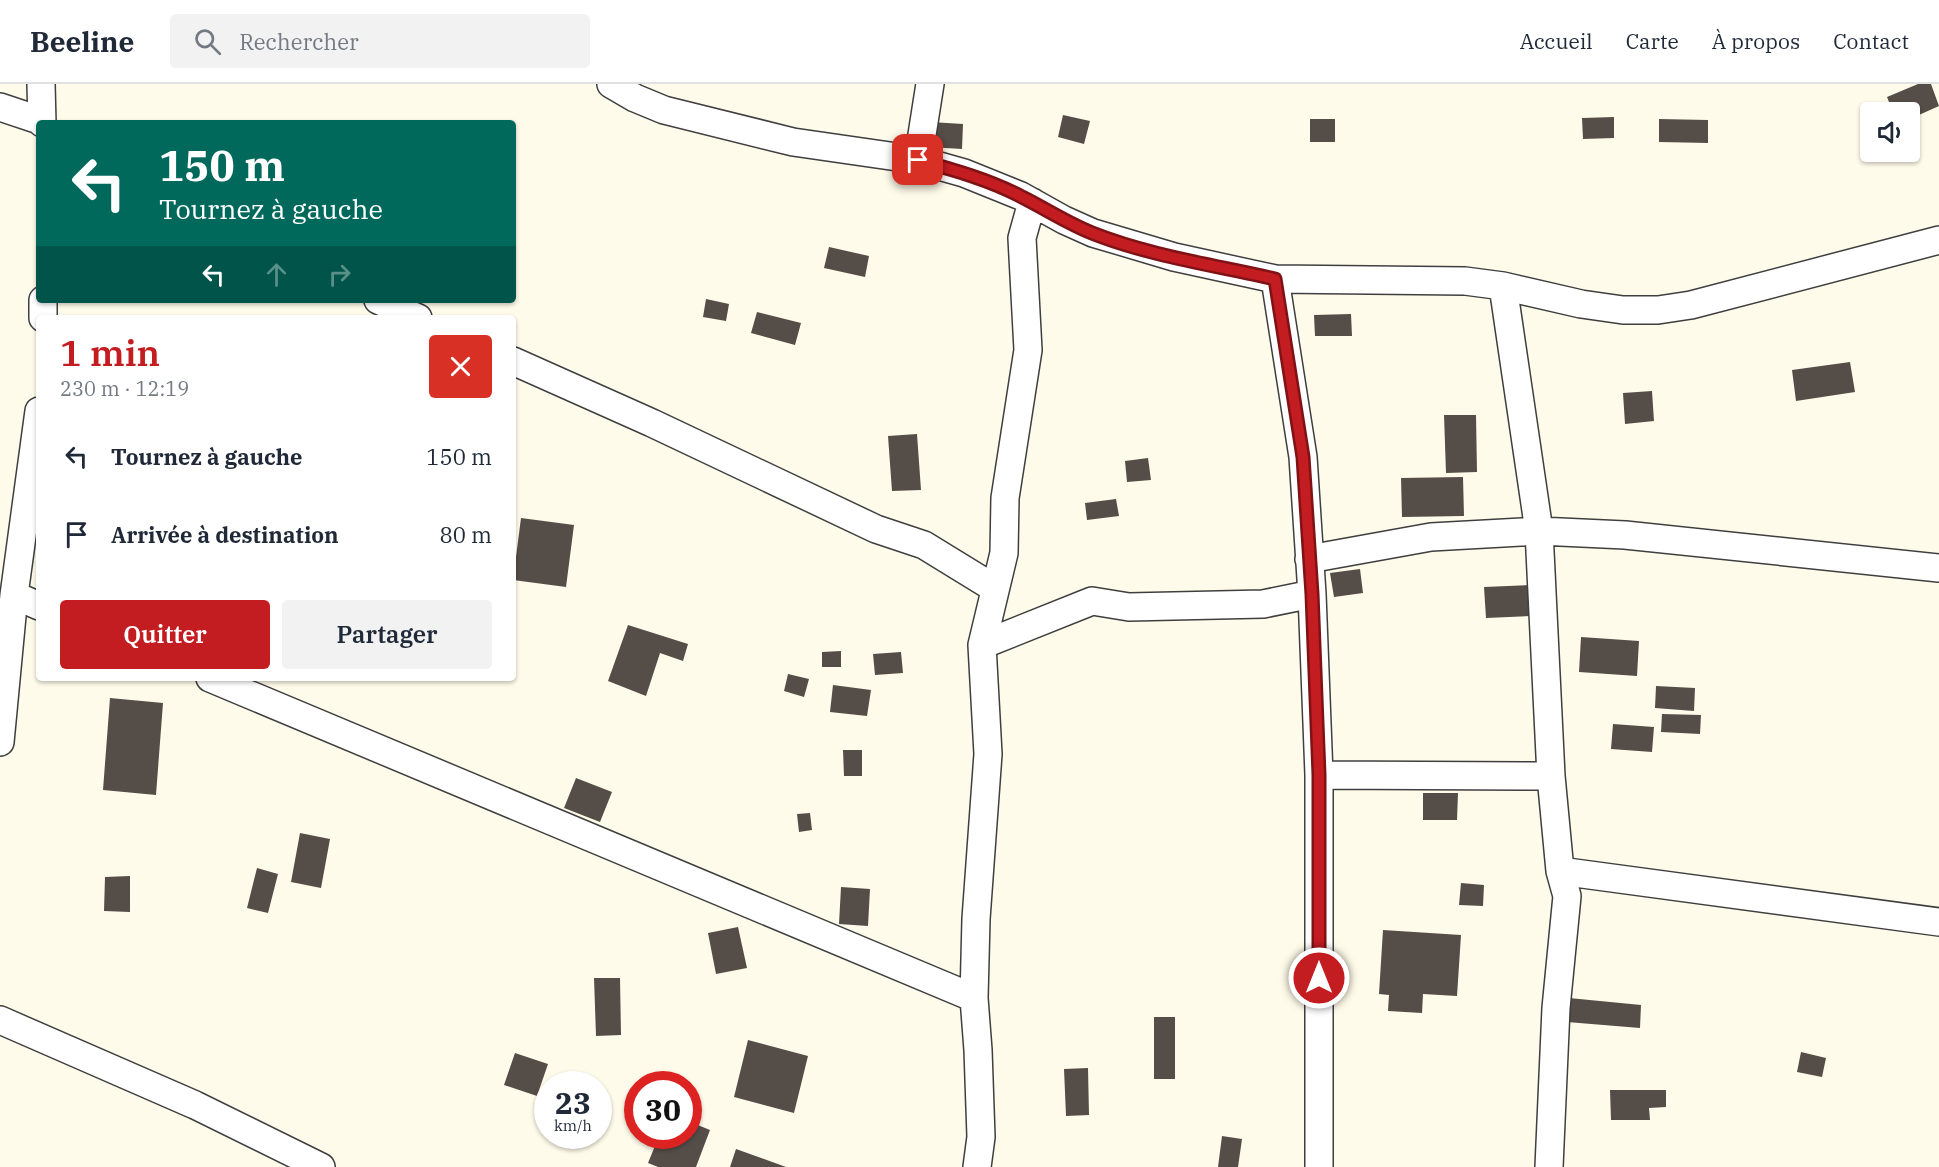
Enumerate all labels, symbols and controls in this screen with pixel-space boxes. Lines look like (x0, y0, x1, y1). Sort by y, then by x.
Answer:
search box (170, 14, 590, 68)
text: Beeline (30, 23, 134, 60)
icon: search (191, 25, 224, 58)
text: Rechercher (239, 27, 359, 56)
text: Accueil (1520, 27, 1593, 55)
text: Carte (1626, 27, 1679, 55)
text: À propos (1712, 27, 1800, 55)
text: Contact (1833, 27, 1909, 55)
map controls (1860, 102, 1920, 162)
button: sound (1860, 102, 1920, 162)
pin (892, 134, 943, 185)
text: 150 m (159, 138, 285, 193)
icon: arrive (901, 143, 934, 176)
icon: left (60, 144, 138, 222)
text: Tournez à gauche (159, 191, 383, 226)
icon: left (197, 258, 230, 291)
icon: ahead (260, 258, 293, 291)
icon: right (323, 258, 356, 291)
text: 1 min (60, 329, 160, 376)
button: close (429, 335, 492, 398)
text: 230 m · 12:19 (60, 375, 189, 402)
icon: left (60, 440, 93, 473)
text: Tournez à gauche (111, 442, 302, 471)
text: 150 m (426, 442, 492, 471)
icon: arrive (60, 518, 93, 551)
text: Arrivée à destination (111, 520, 339, 549)
text: 80 m (440, 520, 492, 549)
button: Quitter (60, 600, 270, 669)
button: Partager (282, 600, 492, 669)
position arrow (1287, 946, 1351, 1010)
speed limit sign: 30 (624, 1071, 702, 1149)
text: 23 (555, 1083, 591, 1122)
text: km/h (554, 1116, 592, 1135)

